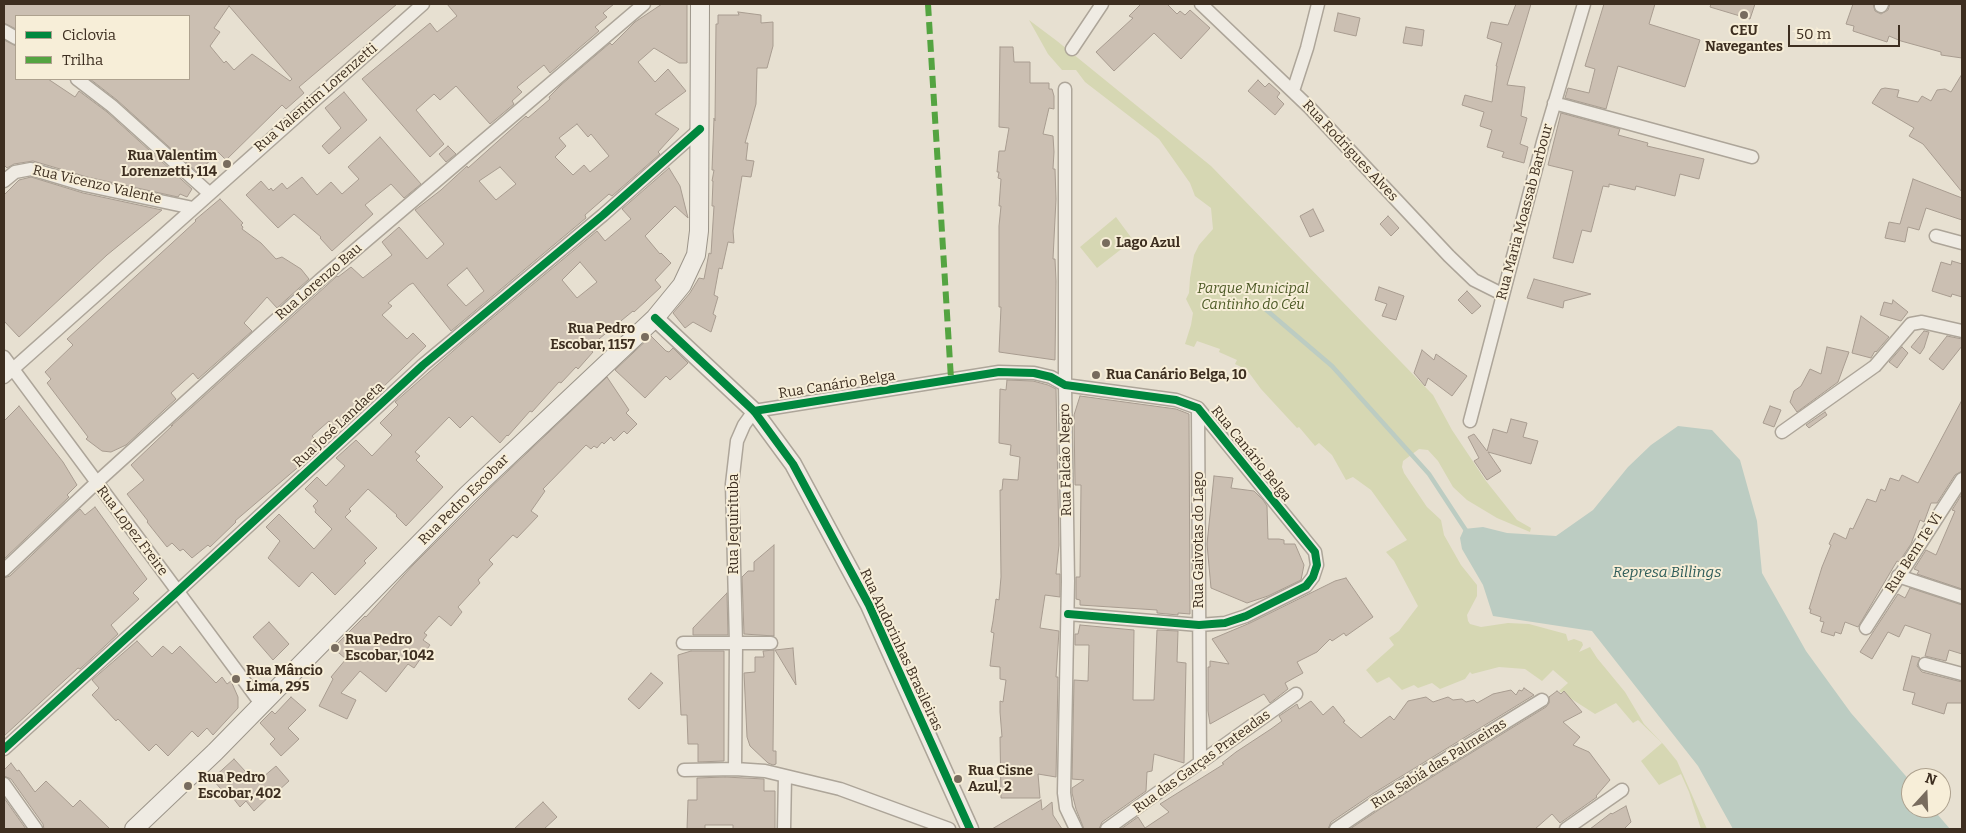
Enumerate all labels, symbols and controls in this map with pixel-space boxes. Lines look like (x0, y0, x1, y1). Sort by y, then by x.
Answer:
marker: CEU Navegantes (1738, 9, 1750, 21)
legend (15, 15, 190, 80)
scale bar (1791, 15, 1904, 47)
place label: CEU Navegantes (1705, 23, 1783, 56)
text: 50 m (1796, 25, 1831, 43)
text: Ciclovia (62, 26, 116, 44)
street label: Rua Valentim Lorenzetti (251, 40, 381, 156)
text: Trilha (62, 51, 103, 69)
street label: Rua Rodrigues Alves (1299, 97, 1401, 205)
street label: Rua Maria Moassab Barbour (1493, 122, 1557, 302)
place label: Rua Valentim Lorenzetti, 114 (121, 148, 217, 180)
marker: Rua Valentim Lorenzetti, 114 (221, 158, 233, 170)
street label: Rua Vicenzo Valente (31, 162, 163, 208)
place label: Lago Azul (1116, 235, 1180, 251)
marker: Lago Azul (1100, 237, 1112, 249)
street label: Rua Lorenzo Bau (272, 240, 366, 324)
park label: Parque Municipal Cantinho do Céu (1197, 281, 1309, 314)
place label: Rua Pedro Escobar, 1157 (550, 321, 635, 354)
marker: Rua Pedro Escobar, 1157 (639, 331, 651, 343)
street label: Rua Canário Belga (777, 367, 897, 403)
place label: Rua Canário Belga, 10 (1106, 367, 1247, 383)
marker: Rua Canário Belga, 10 (1090, 369, 1102, 381)
street label: Rua José Landaeta (290, 379, 388, 471)
street label: Rua Falcão Negro (1057, 403, 1075, 517)
street label: Rua Canário Belga (1207, 403, 1295, 505)
street label: Rua Pedro Escobar (415, 451, 513, 549)
street label: Rua Gaivotas do Lago (1191, 471, 1207, 609)
street label: Rua Jequirituba (726, 474, 742, 574)
street label: Rua Lopez Freire (93, 483, 171, 579)
street label: Rua Bem Te Vi (1882, 510, 1946, 596)
water label: Represa Billings (1613, 564, 1721, 582)
street label: Rua Andorinhas Brasileiras (856, 566, 946, 734)
place label: Rua Pedro Escobar, 1042 (345, 632, 434, 664)
marker: Rua Pedro Escobar, 1042 (329, 642, 341, 654)
place label: Rua Mâncio Lima, 295 (246, 663, 323, 696)
marker: Rua Mâncio Lima, 295 (230, 673, 242, 685)
street label: Rua das Garças Prateadas (1130, 707, 1274, 817)
street label: Rua Sabiá das Palmeiras (1368, 715, 1510, 813)
place label: Rua Cisne Azul, 2 (968, 763, 1033, 796)
north arrow (1901, 768, 1951, 818)
place label: Rua Pedro Escobar, 402 (198, 770, 281, 802)
text: N (1923, 770, 1939, 789)
marker: Rua Cisne Azul, 2 (952, 773, 964, 785)
marker: Rua Pedro Escobar, 402 (182, 780, 194, 792)

